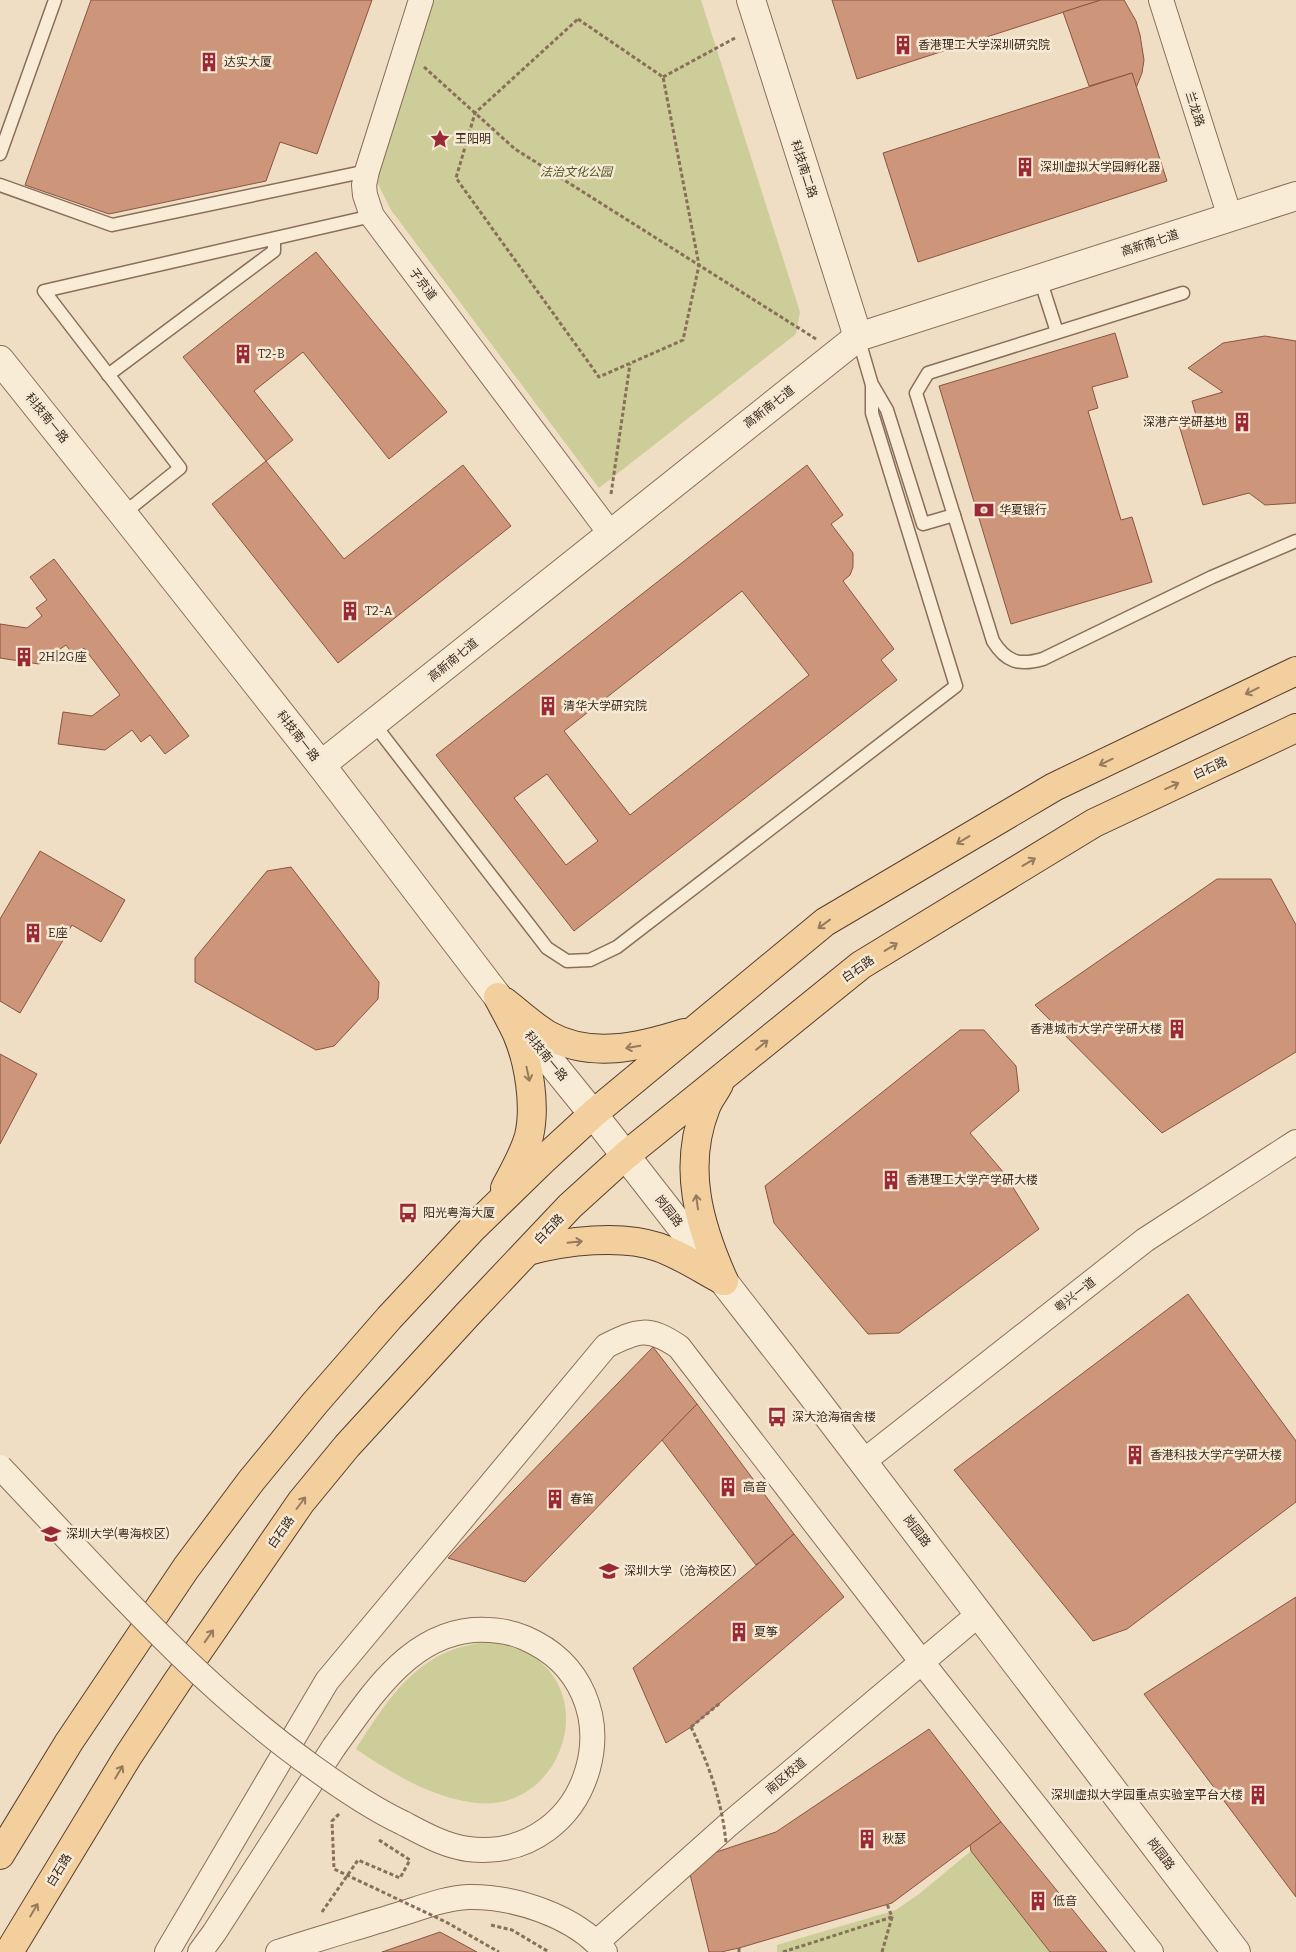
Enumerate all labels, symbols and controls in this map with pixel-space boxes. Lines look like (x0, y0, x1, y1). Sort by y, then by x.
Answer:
building icon: 香港理工大学深圳研究院 (892, 34, 914, 56)
place label: 香港理工大学深圳研究院 (918, 38, 1050, 52)
building icon: 达实大厦 (198, 51, 220, 73)
place label: 达实大厦 (224, 55, 272, 69)
street label: 兰龙路 (1183, 90, 1207, 128)
place icon: 王阳明 (429, 128, 451, 150)
place label: 王阳明 (455, 132, 491, 146)
street label: 科技南二路 (788, 138, 820, 200)
building icon: 深圳虚拟大学园孵化器 (1014, 156, 1036, 178)
place label: 深圳虚拟大学园孵化器 (1040, 160, 1160, 174)
park label: 法治文化公园 (540, 165, 614, 179)
street label: 高新南七道 (1119, 227, 1181, 259)
street label: 子京道 (407, 265, 439, 303)
building icon: T2-B (232, 343, 254, 365)
place label: T2-B (258, 347, 285, 361)
street label: 高新南七道 (741, 383, 797, 431)
street label: 科技南一路 (23, 390, 71, 446)
building icon: 深港产学研基地 (1231, 411, 1253, 433)
place label: 深港产学研基地 (1143, 415, 1227, 429)
bank icon: 华夏银行 (973, 499, 995, 521)
place label: 华夏银行 (999, 503, 1047, 517)
building icon: T2-A (339, 600, 361, 622)
place label: T2-A (365, 604, 393, 618)
street label: 高新南七道 (425, 636, 481, 684)
building icon: 2H|2G座 (13, 646, 35, 668)
place label: 2H|2G座 (39, 650, 86, 664)
one-way arrow (1245, 687, 1260, 696)
building icon: 清华大学研究院 (537, 695, 559, 717)
place label: 清华大学研究院 (563, 699, 647, 713)
street label: 科技南一路 (274, 708, 322, 764)
street label: 白石路 (1191, 754, 1229, 782)
one-way arrow (1098, 757, 1113, 767)
one-way arrow (1165, 781, 1180, 791)
one-way arrow (957, 836, 971, 846)
one-way arrow (1022, 857, 1036, 867)
one-way arrow (817, 919, 831, 929)
building icon: E座 (22, 922, 44, 944)
place label: E座 (48, 926, 67, 940)
one-way arrow (883, 942, 897, 952)
street label: 白石路 (839, 953, 877, 985)
building icon: 香港城市大学产学研大楼 (1166, 1018, 1188, 1040)
place label: 香港城市大学产学研大楼 (1030, 1022, 1162, 1036)
street label: 科技南一路 (522, 1028, 570, 1084)
one-way arrow (755, 1040, 768, 1051)
one-way arrow (625, 1042, 641, 1052)
one-way arrow (524, 1066, 533, 1082)
building icon: 香港理工大学产学研大楼 (880, 1169, 902, 1191)
place label: 香港理工大学产学研大楼 (906, 1173, 1038, 1187)
street label: 岗园路 (652, 1193, 686, 1229)
one-way arrow (692, 1194, 702, 1210)
bus stop icon: 阳光粤海大厦 (397, 1202, 419, 1224)
place label: 阳光粤海大厦 (423, 1206, 495, 1220)
street label: 白石路 (531, 1211, 567, 1247)
one-way arrow (567, 1237, 583, 1247)
street label: 粤兴一道 (1052, 1275, 1098, 1315)
bus stop icon: 深大沧海宿舍楼 (766, 1406, 788, 1428)
place label: 深大沧海宿舍楼 (792, 1410, 876, 1424)
building icon: 香港科技大学产学研大楼 (1124, 1444, 1146, 1466)
place label: 香港科技大学产学研大楼 (1150, 1448, 1282, 1462)
building icon: 高音 (717, 1476, 739, 1498)
place label: 高音 (743, 1480, 767, 1494)
building icon: 春笛 (544, 1488, 566, 1510)
place label: 春笛 (570, 1492, 594, 1506)
one-way arrow (296, 1497, 307, 1510)
street label: 岗园路 (901, 1512, 933, 1550)
street label: 白石路 (265, 1513, 297, 1551)
school or university icon: 深圳大学(粤海校区) (40, 1523, 62, 1545)
place label: 深圳大学(粤海校区) (66, 1526, 170, 1541)
school or university icon: 深圳大学（沧海校区） (598, 1560, 620, 1582)
place label: 深圳大学（沧海校区） (624, 1564, 744, 1578)
building icon: 夏筝 (728, 1621, 750, 1643)
place label: 夏筝 (754, 1625, 778, 1639)
one-way arrow (204, 1629, 214, 1643)
street label: 南区校道 (763, 1755, 809, 1797)
one-way arrow (114, 1765, 124, 1779)
building icon: 深圳虚拟大学园重点实验室平台大楼 (1247, 1784, 1269, 1806)
place label: 深圳虚拟大学园重点实验室平台大楼 (1051, 1788, 1243, 1802)
building icon: 秋瑟 (856, 1828, 878, 1850)
place label: 秋瑟 (882, 1832, 906, 1846)
street label: 岗园路 (1145, 1835, 1177, 1873)
street label: 白石路 (44, 1851, 74, 1889)
building icon: 低音 (1027, 1890, 1049, 1912)
place label: 低音 (1053, 1894, 1077, 1908)
one-way arrow (30, 1904, 40, 1918)

